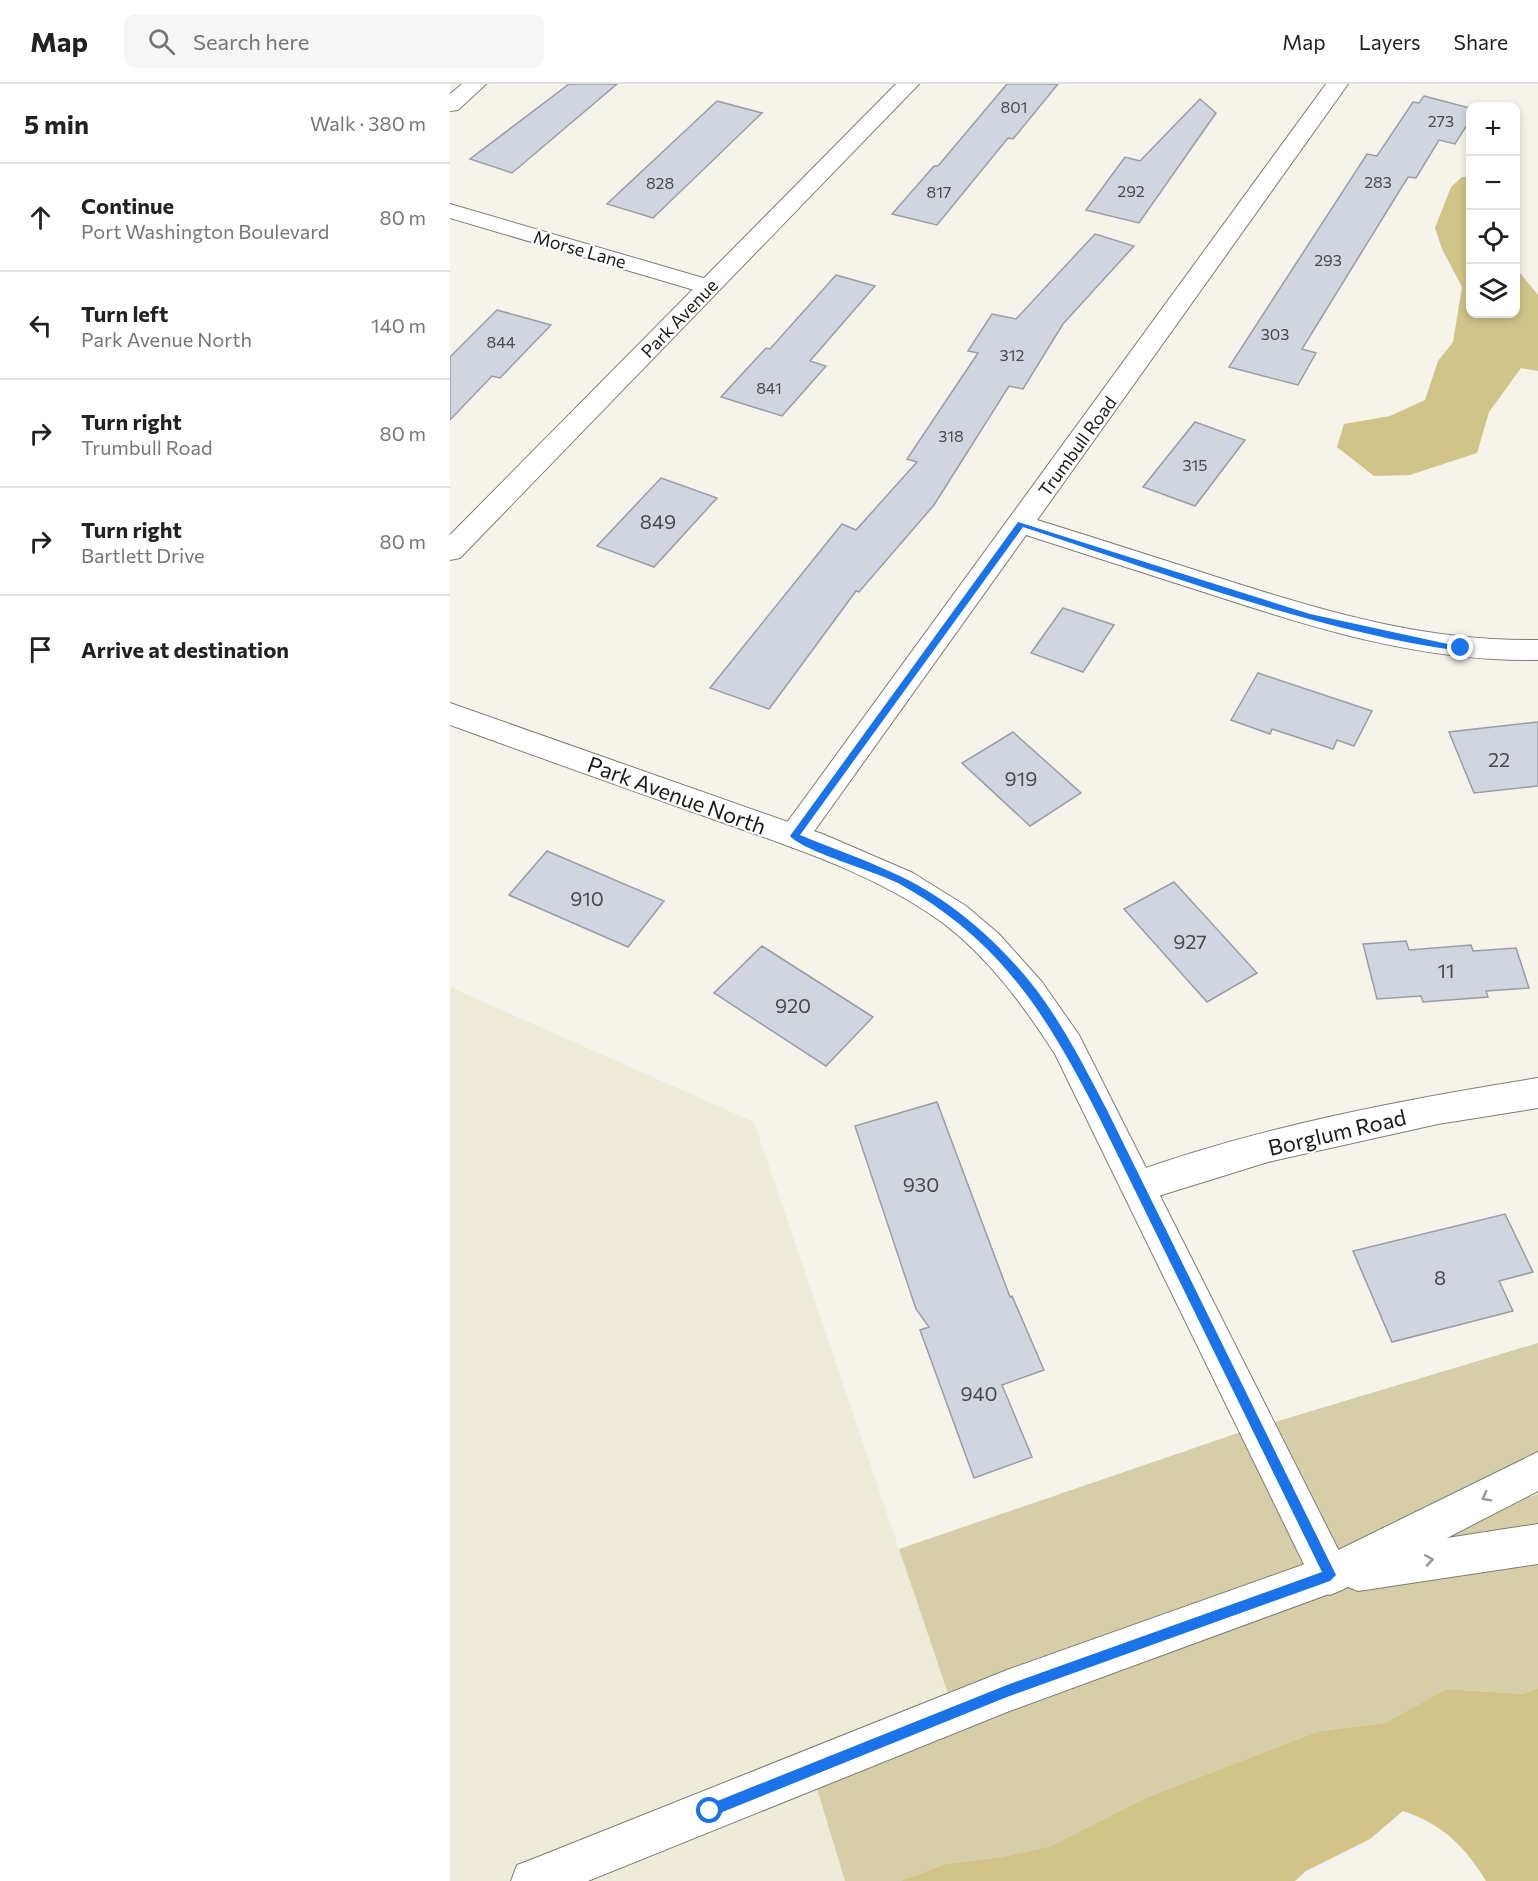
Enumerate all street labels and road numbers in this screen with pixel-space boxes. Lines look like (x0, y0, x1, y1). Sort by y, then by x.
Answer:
street label: Morse Lane (531, 225, 629, 273)
street label: Park Avenue (636, 274, 722, 362)
street label: Trumbull Road (1033, 392, 1121, 500)
street label: Park Avenue North (584, 750, 770, 840)
street label: Borglum Road (1265, 1103, 1409, 1161)

